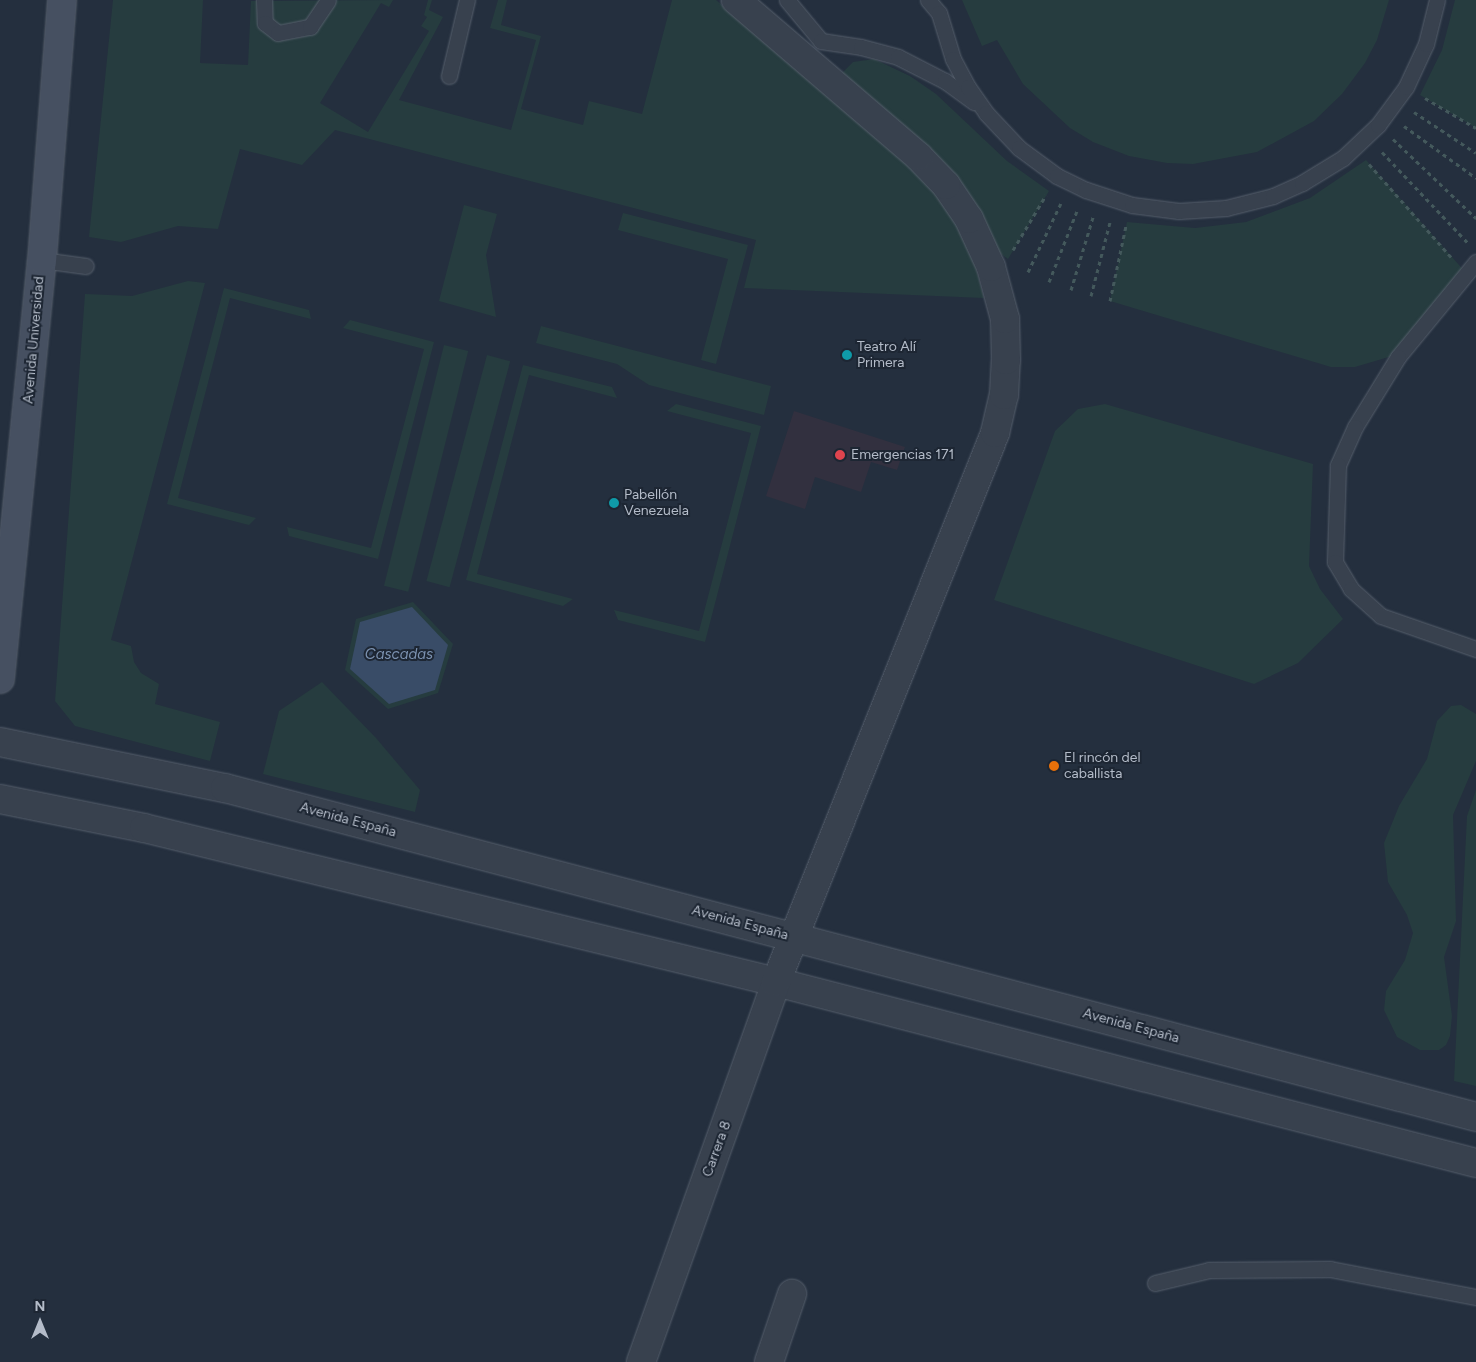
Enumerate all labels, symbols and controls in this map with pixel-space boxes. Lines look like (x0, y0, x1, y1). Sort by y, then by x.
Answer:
street label: Avenida Universidad (20, 276, 48, 404)
place label: Teatro Alí Primera (857, 339, 916, 372)
marker: Teatro Alí Primera (841, 349, 853, 361)
place label: Emergencias 171 (851, 447, 954, 463)
marker: Emergencias 171 (833, 448, 847, 462)
place label: Pabellón Venezuela (624, 487, 689, 520)
marker: Pabellón Venezuela (608, 497, 620, 509)
water label: Cascadas (365, 646, 433, 664)
place label: El rincón del caballista (1064, 750, 1141, 782)
marker: El rincón del caballista (1048, 760, 1060, 772)
street label: Avenida España (298, 799, 398, 841)
street label: Avenida España (690, 902, 790, 944)
street label: Avenida España (1081, 1005, 1181, 1047)
street label: Carrera 8 (699, 1119, 735, 1179)
north arrow (15, 1297, 65, 1347)
text: N (35, 1298, 45, 1315)

